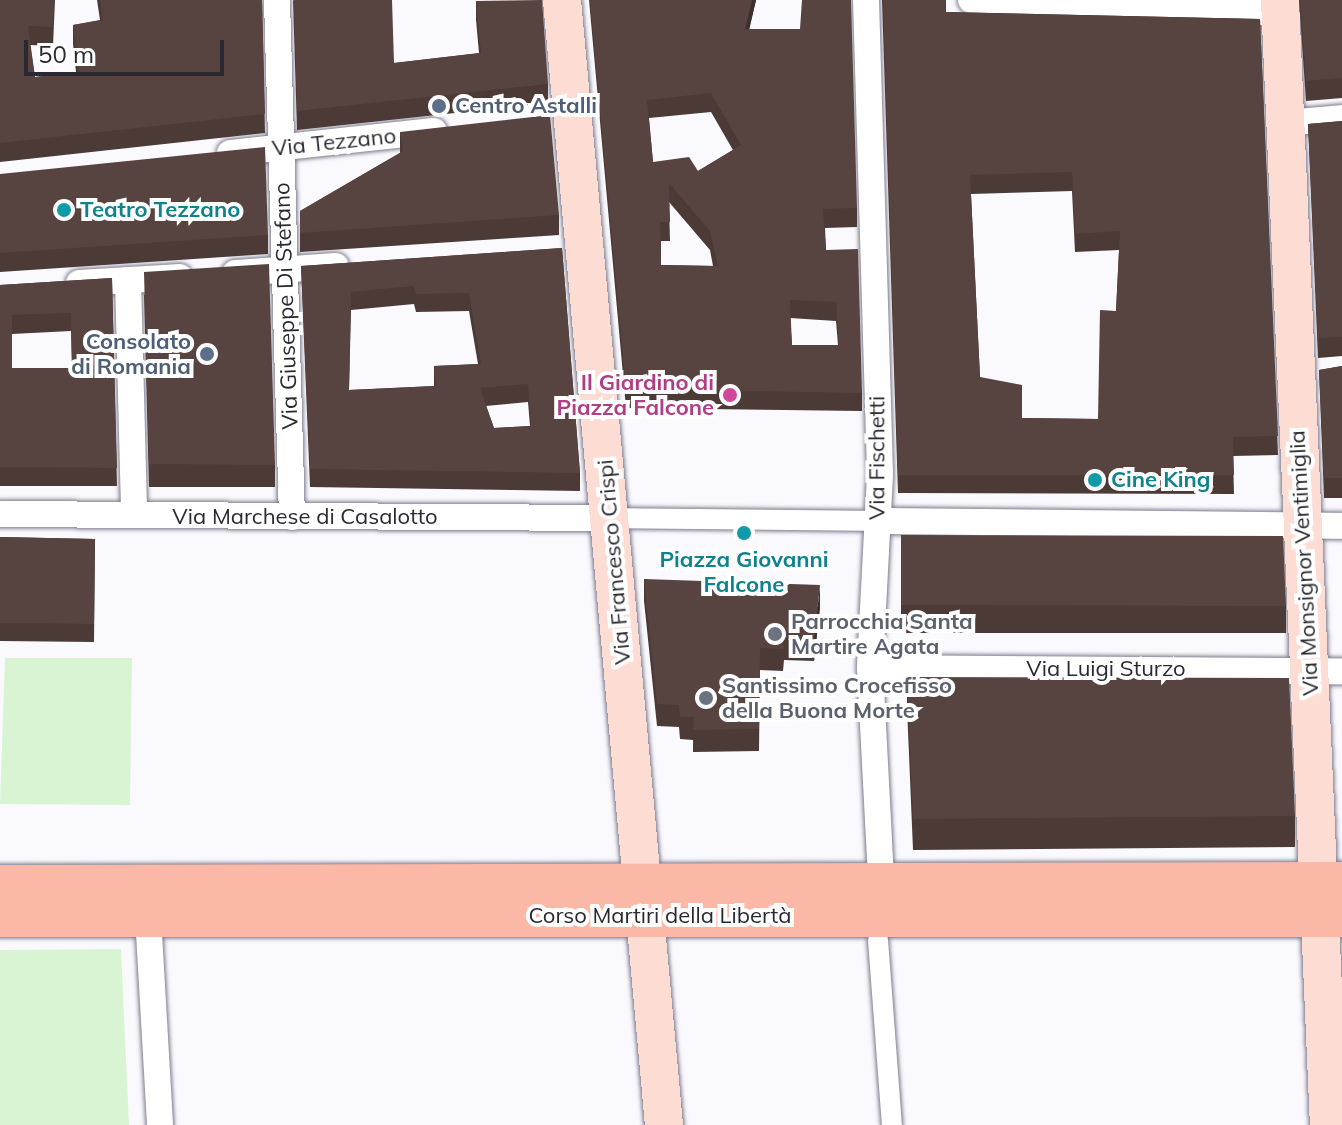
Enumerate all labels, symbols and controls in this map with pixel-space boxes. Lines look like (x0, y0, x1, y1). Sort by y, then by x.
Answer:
scale bar (28, 24, 228, 74)
text: 50 m (38, 39, 94, 69)
place label: Centro Astalli (455, 93, 597, 119)
marker: Centro Astalli (430, 97, 448, 115)
street label: Via Tezzano (271, 122, 397, 162)
street label: Via Giuseppe Di Stefano (268, 182, 304, 430)
place label: Teatro Tezzano (80, 197, 240, 223)
marker: Teatro Tezzano (55, 201, 73, 219)
place label: Consolato di Romania (71, 328, 191, 380)
marker: Consolato di Romania (198, 345, 216, 363)
place label: Il Giardino di Piazza Falcone (557, 369, 714, 420)
marker: Il Giardino di Piazza Falcone (721, 386, 739, 404)
street label: Via Fischetti (864, 396, 890, 520)
street label: Via Monsignor Ventimiglia (1284, 430, 1324, 696)
street label: Via Francesco Crispi (592, 458, 636, 666)
place label: Cine King (1111, 467, 1211, 493)
marker: Cine King (1086, 471, 1104, 489)
street label: Via Marchese di Casalotto (172, 504, 438, 530)
marker: Piazza Giovanni Falcone (735, 524, 753, 542)
place label: Piazza Giovanni Falcone (659, 546, 829, 598)
place label: Parrocchia Santa Martire Agata (791, 608, 973, 660)
marker: Parrocchia Santa Martire Agata (766, 625, 784, 643)
street label: Via Luigi Sturzo (1026, 656, 1186, 682)
place label: Santissimo Crocefisso della Buona Morte (722, 672, 952, 724)
marker: Santissimo Crocefisso della Buona Morte (697, 689, 715, 707)
street label: Corso Martiri della Libertà (529, 903, 791, 929)

